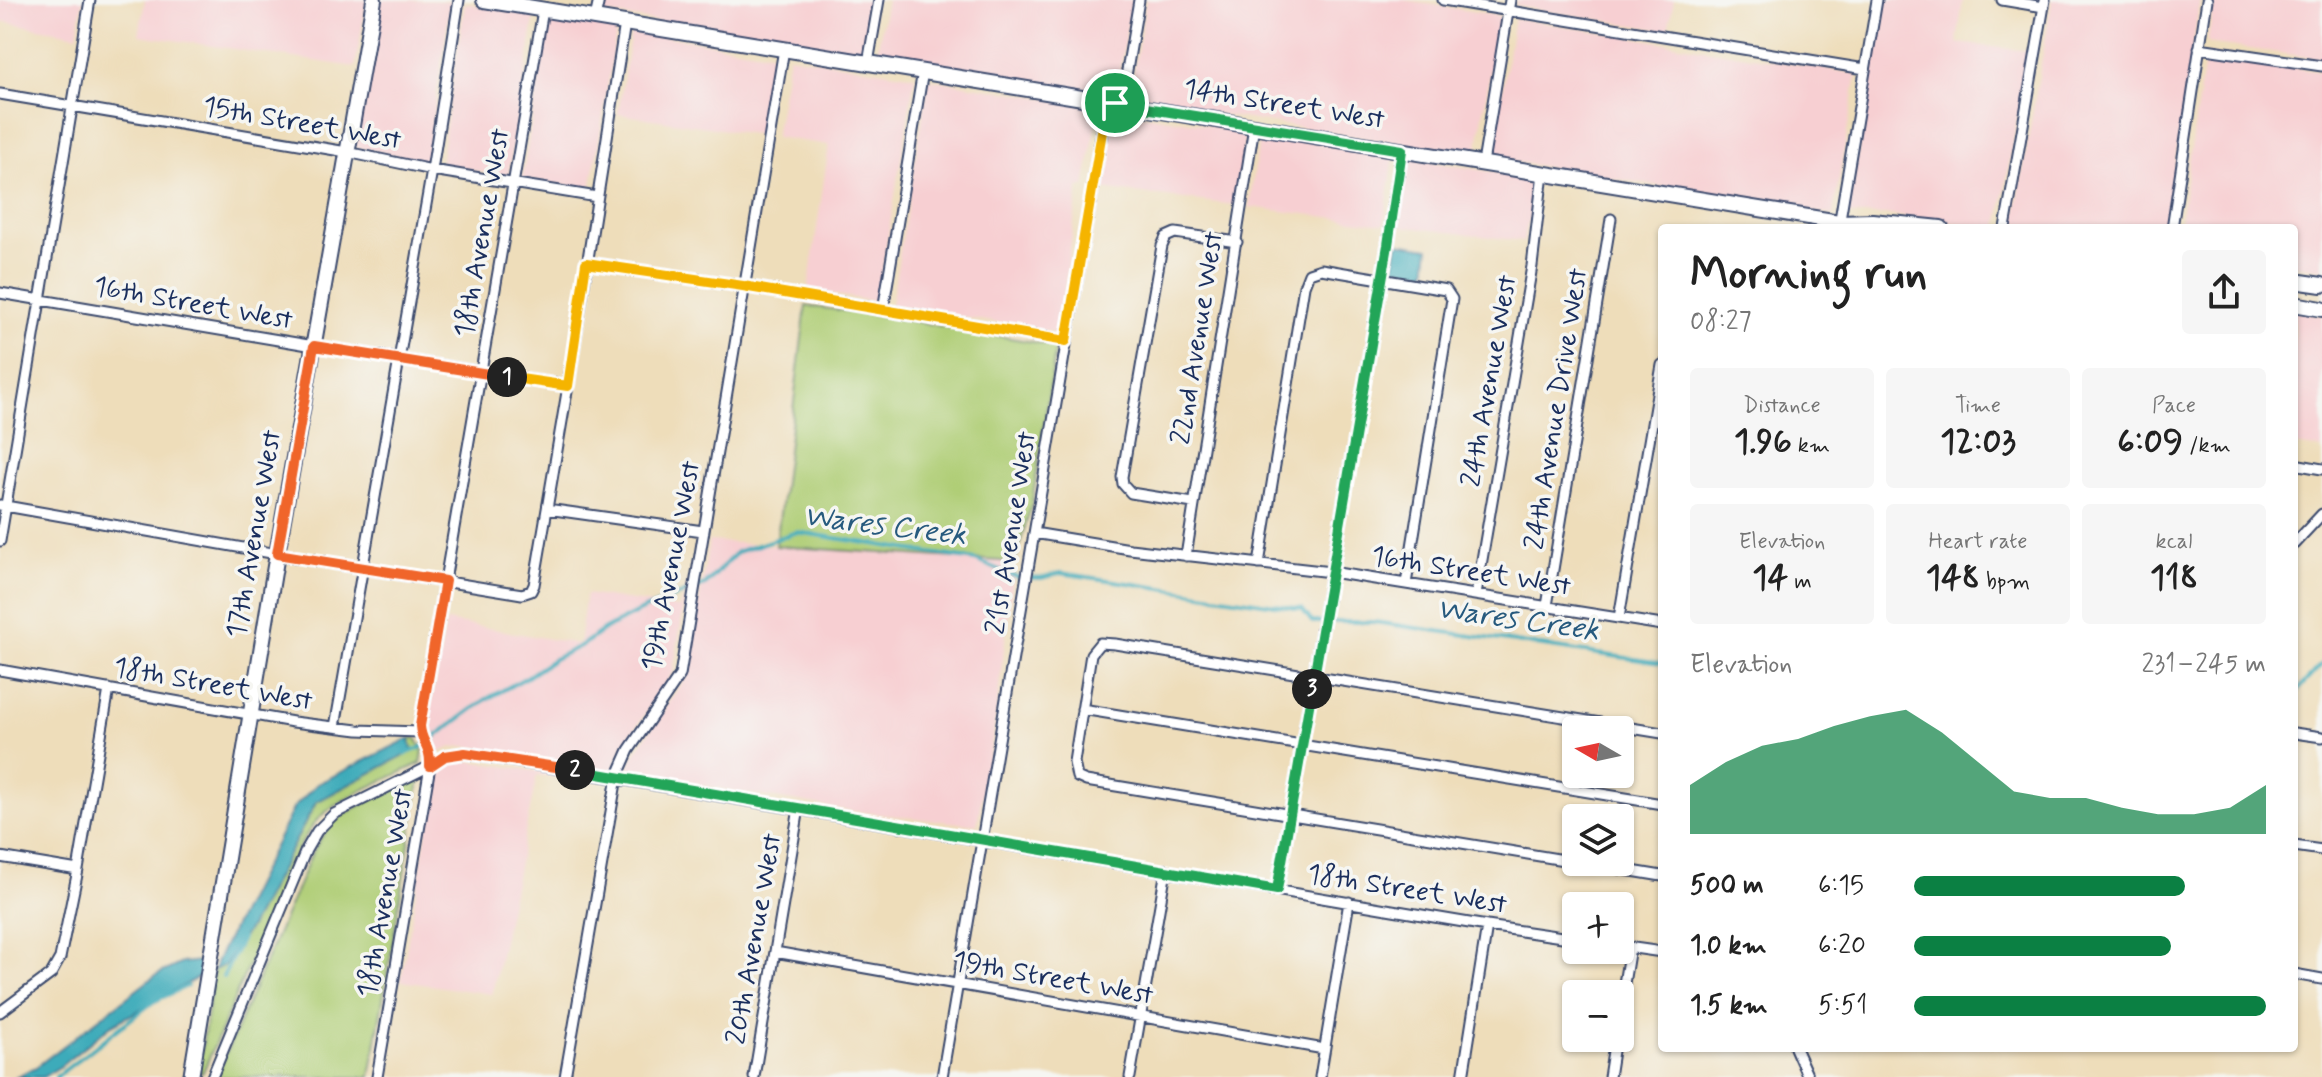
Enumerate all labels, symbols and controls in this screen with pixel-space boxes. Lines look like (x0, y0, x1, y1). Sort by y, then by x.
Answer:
pin (1081, 69, 1149, 137)
street label: 14th Street West (1181, 71, 1388, 139)
icon: arrive (1093, 81, 1137, 125)
street label: 15th Street West (200, 88, 405, 160)
street label: 18th Avenue West (446, 125, 520, 340)
street label: 22nd Avenue West (1163, 228, 1233, 447)
text: Morning run (1690, 246, 1927, 304)
button: share (2182, 250, 2266, 334)
street label: 24th Avenue Drive West (1516, 265, 1598, 552)
street label: 16th Street West (91, 268, 296, 340)
street label: 24th Avenue West (1453, 272, 1527, 490)
text: 08:27 (1690, 305, 1752, 339)
pin: 1 (487, 357, 527, 397)
text: 1 (502, 363, 512, 391)
text: Distance (1743, 392, 1821, 420)
text: Time (1955, 392, 2001, 420)
text: Pace (2152, 392, 2196, 420)
text: 1.96 (1734, 420, 1792, 465)
text: 12:03 (1940, 420, 2016, 465)
text: 6:09 (2117, 420, 2183, 465)
street label: 17th Avenue West (219, 427, 292, 641)
street label: 21st Avenue West (978, 428, 1046, 637)
text: km (1792, 432, 1830, 460)
text: /km (2183, 432, 2231, 460)
street label: 19th Avenue West (634, 457, 711, 674)
water label: Wares Creek (801, 497, 969, 555)
text: Elevation (1739, 528, 1825, 556)
text: Heart rate (1929, 528, 2027, 556)
text: kcal (2156, 528, 2192, 556)
street label: 16th Street West (1369, 538, 1574, 606)
text: 14 (1752, 556, 1788, 601)
text: 148 (1926, 556, 1980, 601)
text: 118 (2150, 556, 2198, 601)
text: m (1788, 568, 1812, 596)
text: bpm (1980, 568, 2030, 596)
water label: Wares Creek (1434, 589, 1602, 651)
text: Elevation (1690, 648, 1792, 682)
text: 231–245 m (2141, 648, 2266, 682)
street label: 18th Street West (111, 649, 316, 721)
pin: 3 (1292, 669, 1332, 709)
text: 3 (1307, 675, 1317, 703)
north arrow (1562, 716, 1634, 788)
map controls (1562, 716, 1634, 1052)
pin: 2 (555, 750, 595, 790)
text: 2 (570, 756, 580, 784)
street label: 18th Avenue West (349, 785, 423, 1000)
button: layers (1562, 804, 1634, 876)
street label: 20th Avenue West (718, 830, 792, 1047)
street label: 18th Street West (1305, 856, 1510, 924)
text: 500 m (1690, 869, 1764, 903)
text: 6:15 (1818, 869, 1864, 903)
button: + (1562, 892, 1634, 964)
text: 1.0 km (1690, 929, 1767, 963)
text: 6:20 (1818, 929, 1866, 963)
street label: 19th Street West (950, 943, 1157, 1015)
button: − (1562, 980, 1634, 1052)
text: 1.5 km (1690, 989, 1768, 1023)
text: 5:51 (1818, 989, 1867, 1023)

